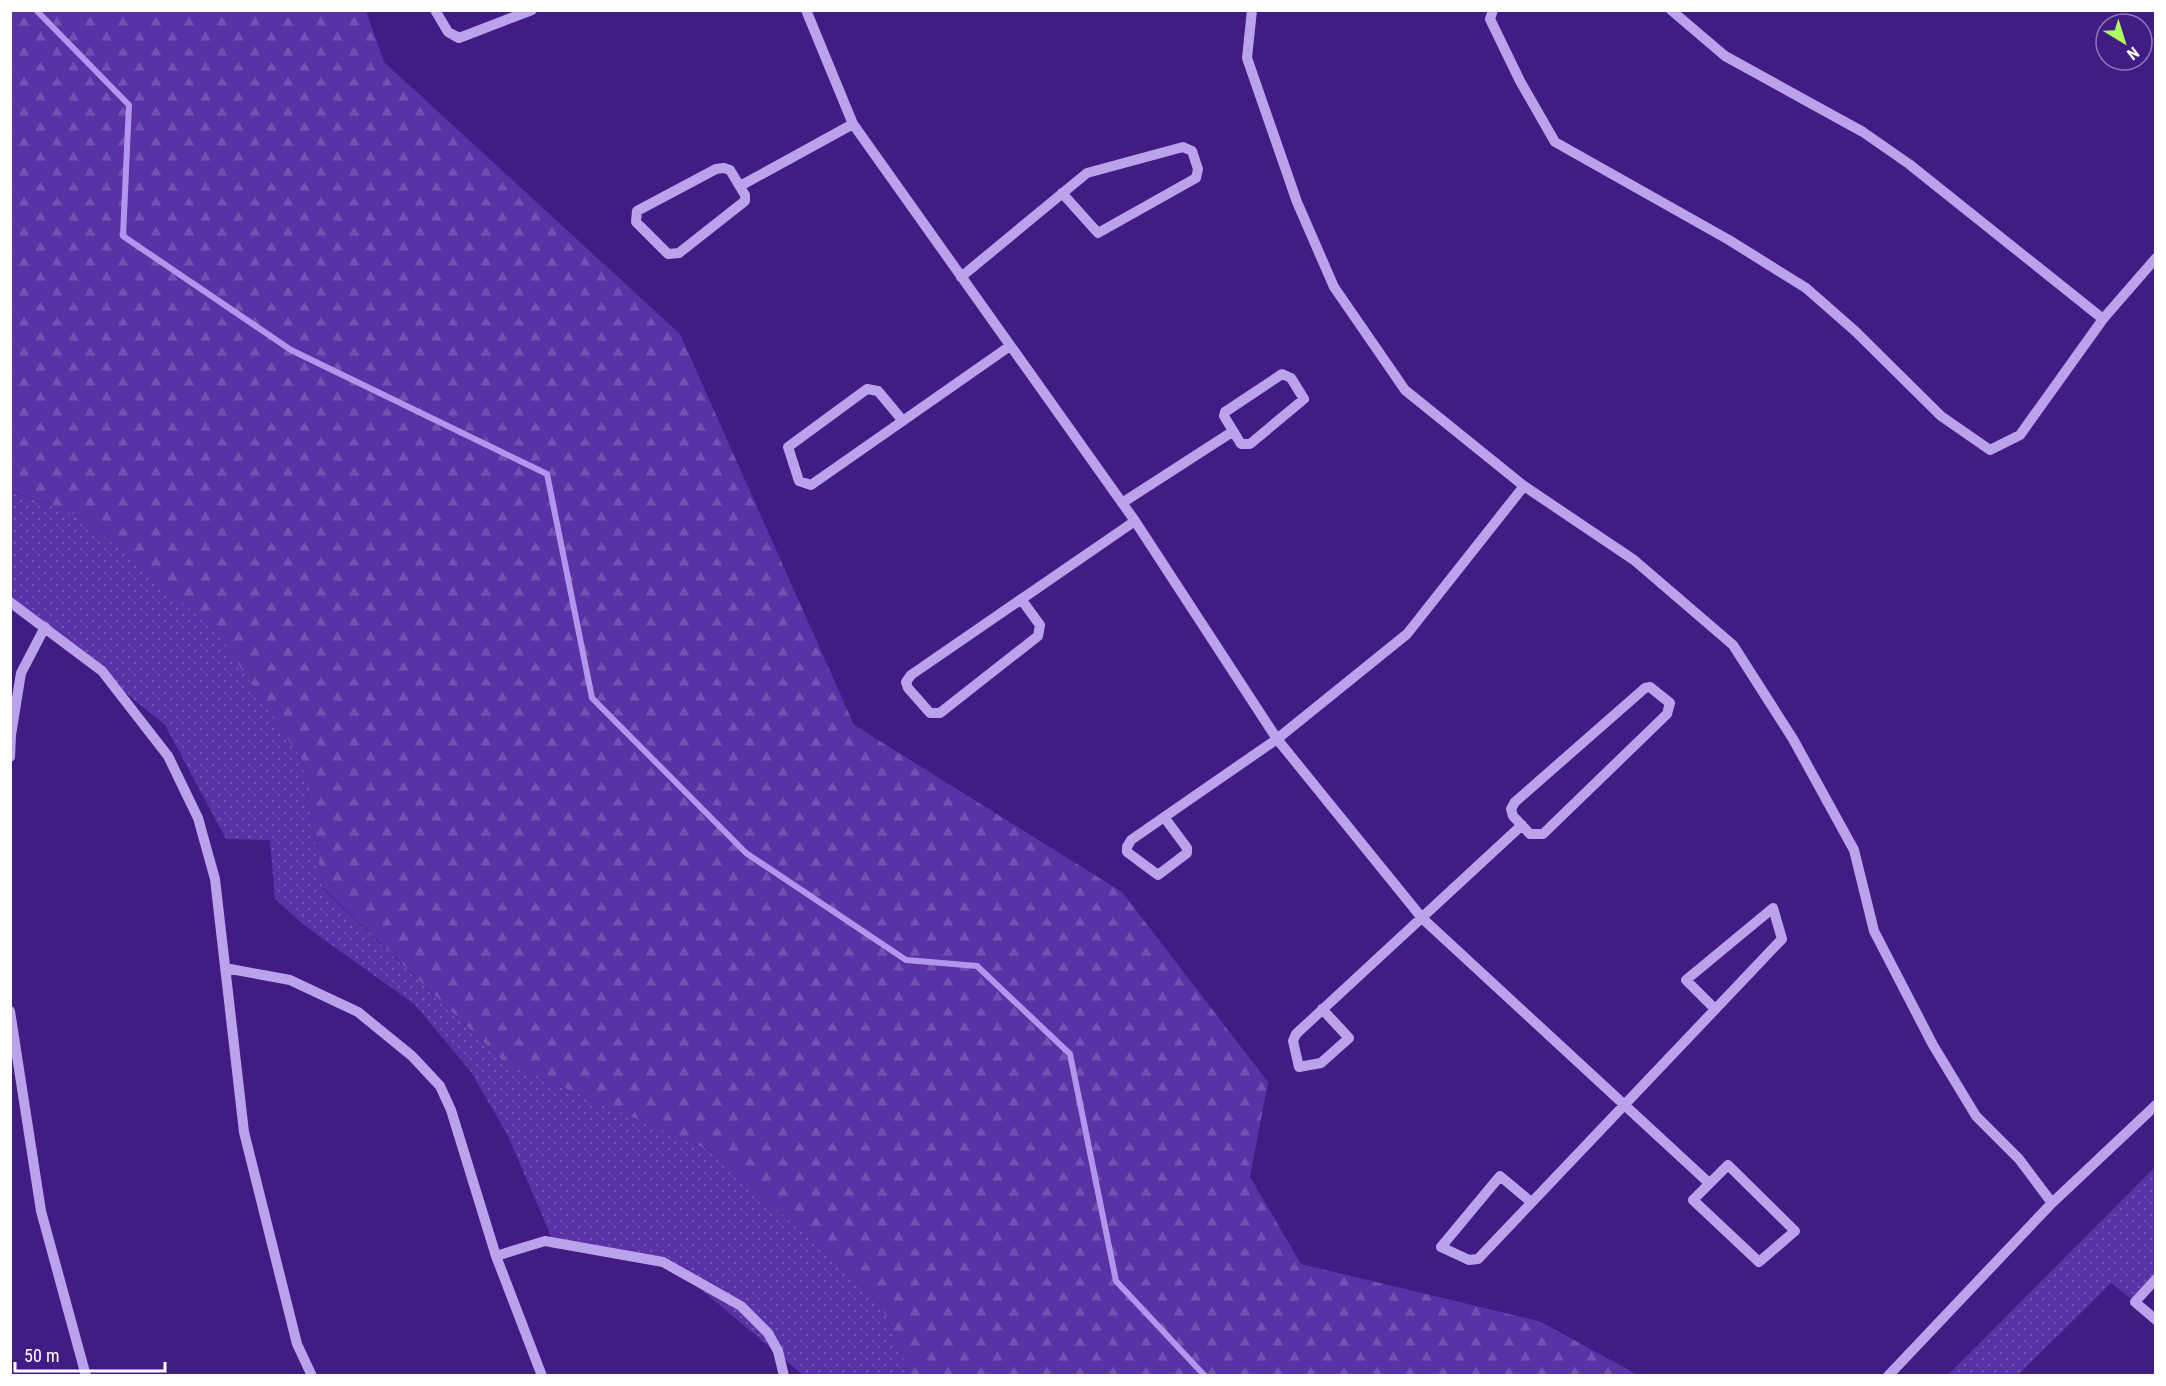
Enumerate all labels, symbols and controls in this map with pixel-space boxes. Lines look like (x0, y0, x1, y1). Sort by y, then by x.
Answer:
north arrow (2094, 12, 2154, 72)
text: N (2123, 43, 2143, 64)
scale bar (15, 1335, 165, 1373)
text: 50 m (24, 1345, 59, 1366)

